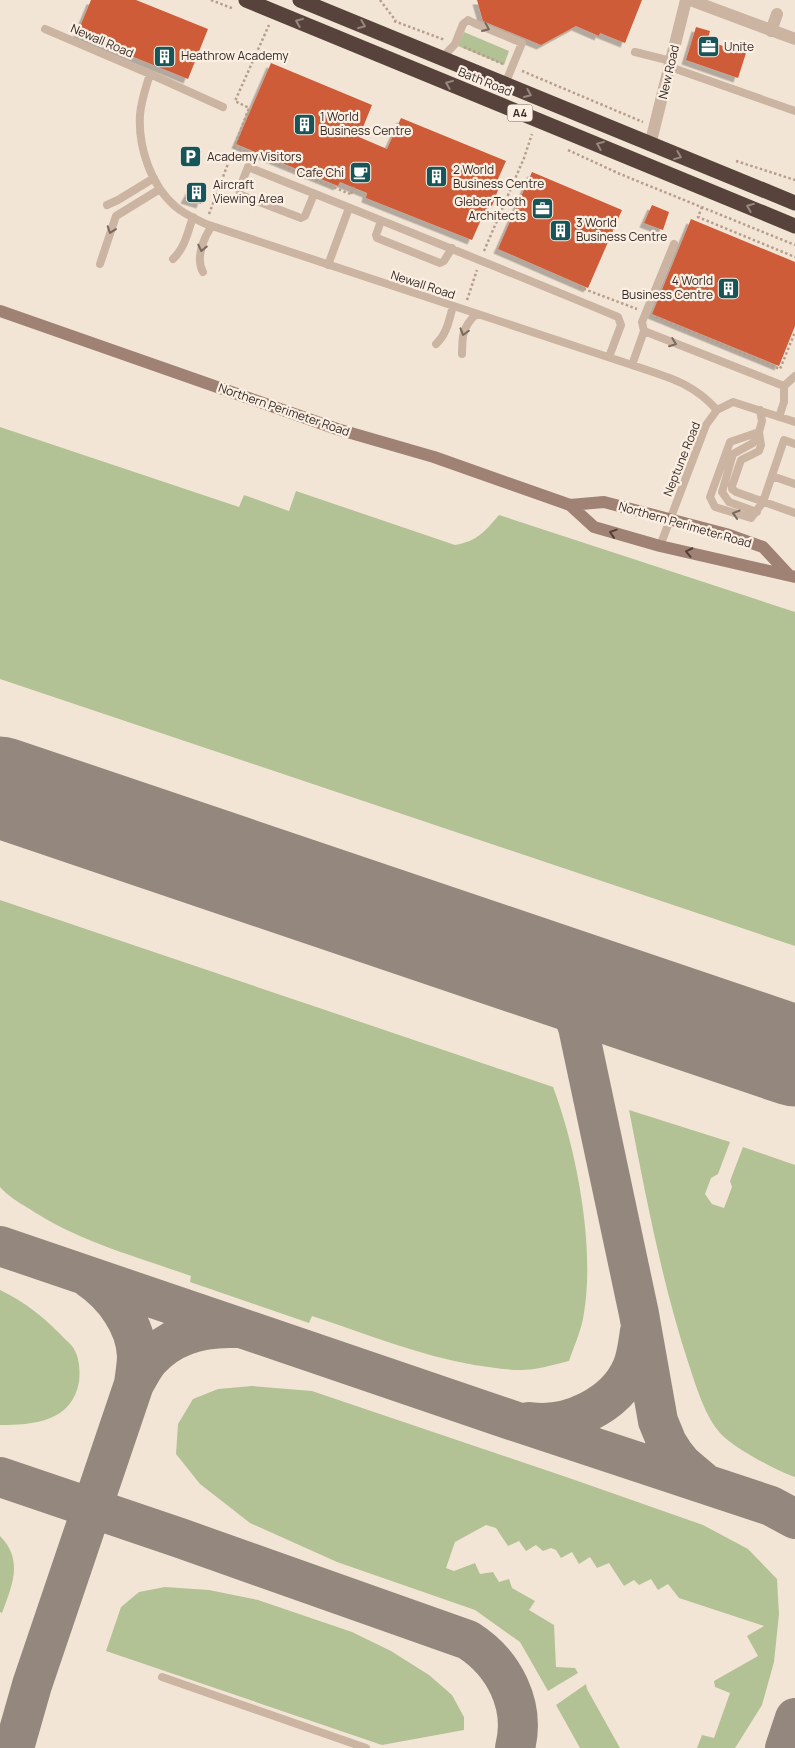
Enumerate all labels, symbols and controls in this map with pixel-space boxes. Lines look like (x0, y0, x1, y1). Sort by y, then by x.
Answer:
one-way arrow (295, 17, 304, 28)
one-way arrow (357, 19, 366, 29)
street label: Newall Road (68, 20, 136, 61)
one-way arrow (481, 22, 490, 32)
office icon: Unite (696, 35, 720, 59)
place label: Unite (724, 38, 754, 55)
street label: New Road (654, 43, 683, 101)
building icon: Heathrow Academy (153, 44, 177, 68)
place label: Heathrow Academy (181, 47, 289, 64)
street label: Bath Road (456, 63, 515, 100)
one-way arrow (445, 79, 454, 90)
one-way arrow (523, 87, 532, 98)
road number: A4 (508, 105, 532, 122)
place label: 1 World Business Centre (320, 108, 411, 139)
building icon: 1 World Business Centre (292, 112, 316, 136)
one-way arrow (596, 141, 604, 151)
parking icon: Academy Visitors (179, 145, 203, 169)
place label: Academy Visitors (207, 148, 301, 165)
one-way arrow (673, 150, 682, 160)
cafe icon: Cafe Chi (348, 161, 372, 185)
place label: 2 World Business Centre (453, 161, 544, 192)
place label: Cafe Chi (297, 164, 344, 181)
building icon: 2 World Business Centre (425, 165, 449, 189)
place label: Aircraft Viewing Area (213, 176, 284, 207)
building icon: Aircraft Viewing Area (185, 180, 209, 204)
place label: Gleber Tooth Architects (455, 193, 526, 224)
office icon: Gleber Tooth Architects (530, 197, 554, 221)
one-way arrow (746, 203, 755, 214)
place label: 3 World Business Centre (576, 214, 667, 245)
building icon: 3 World Business Centre (548, 218, 572, 242)
one-way arrow (107, 225, 117, 234)
one-way arrow (198, 243, 208, 252)
street label: Newall Road (389, 266, 458, 303)
place label: 4 World Business Centre (622, 272, 713, 303)
building icon: 4 World Business Centre (717, 276, 741, 300)
one-way arrow (460, 327, 470, 335)
one-way arrow (668, 337, 676, 347)
street label: Northern Perimeter Road (216, 379, 352, 440)
street label: Neptune Road (659, 419, 704, 499)
street label: Northern Perimeter Road (617, 497, 754, 552)
one-way arrow (732, 509, 741, 519)
one-way arrow (609, 529, 617, 539)
one-way arrow (685, 548, 694, 558)

